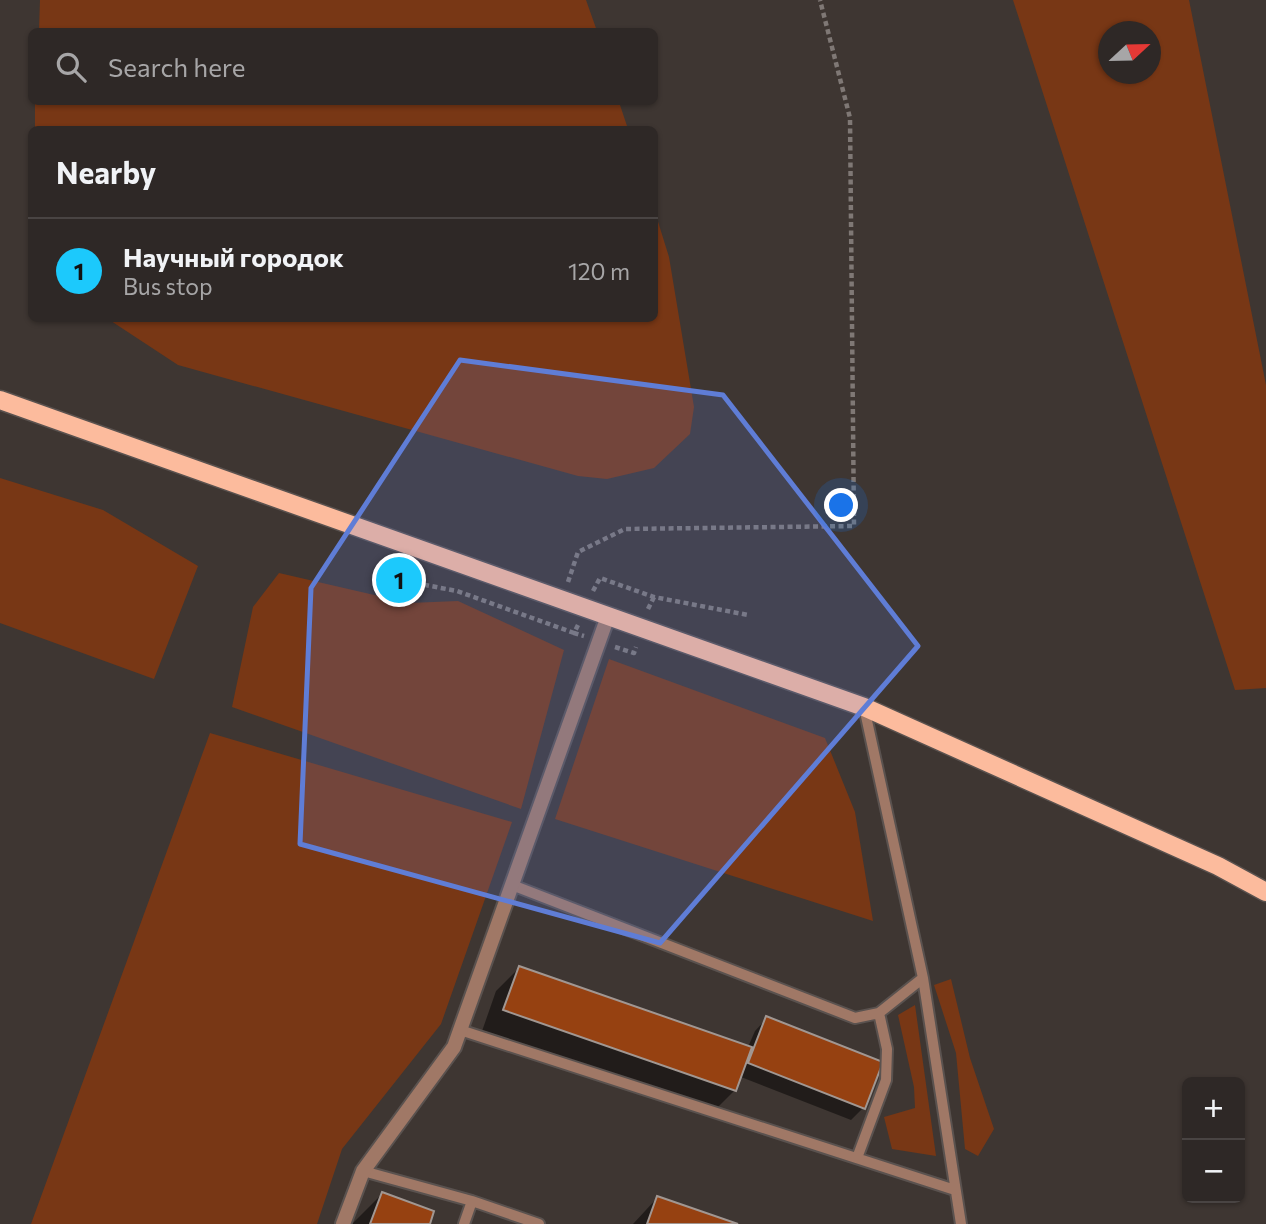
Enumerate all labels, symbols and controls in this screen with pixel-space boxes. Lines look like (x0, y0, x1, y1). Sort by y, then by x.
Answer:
north arrow (1098, 21, 1161, 84)
search box (28, 28, 658, 105)
icon: search (52, 48, 90, 86)
text: Search here (108, 51, 246, 82)
text: Nearby (56, 153, 156, 190)
text: Научный городок (123, 241, 344, 272)
text: 1 (74, 257, 84, 285)
text: 120 m (568, 257, 630, 285)
text: Bus stop (123, 272, 213, 300)
your location (824, 488, 858, 522)
pin: 1 (376, 554, 422, 606)
map controls (1182, 1077, 1245, 1203)
button: + (1182, 1077, 1245, 1140)
button: − (1182, 1140, 1245, 1203)

